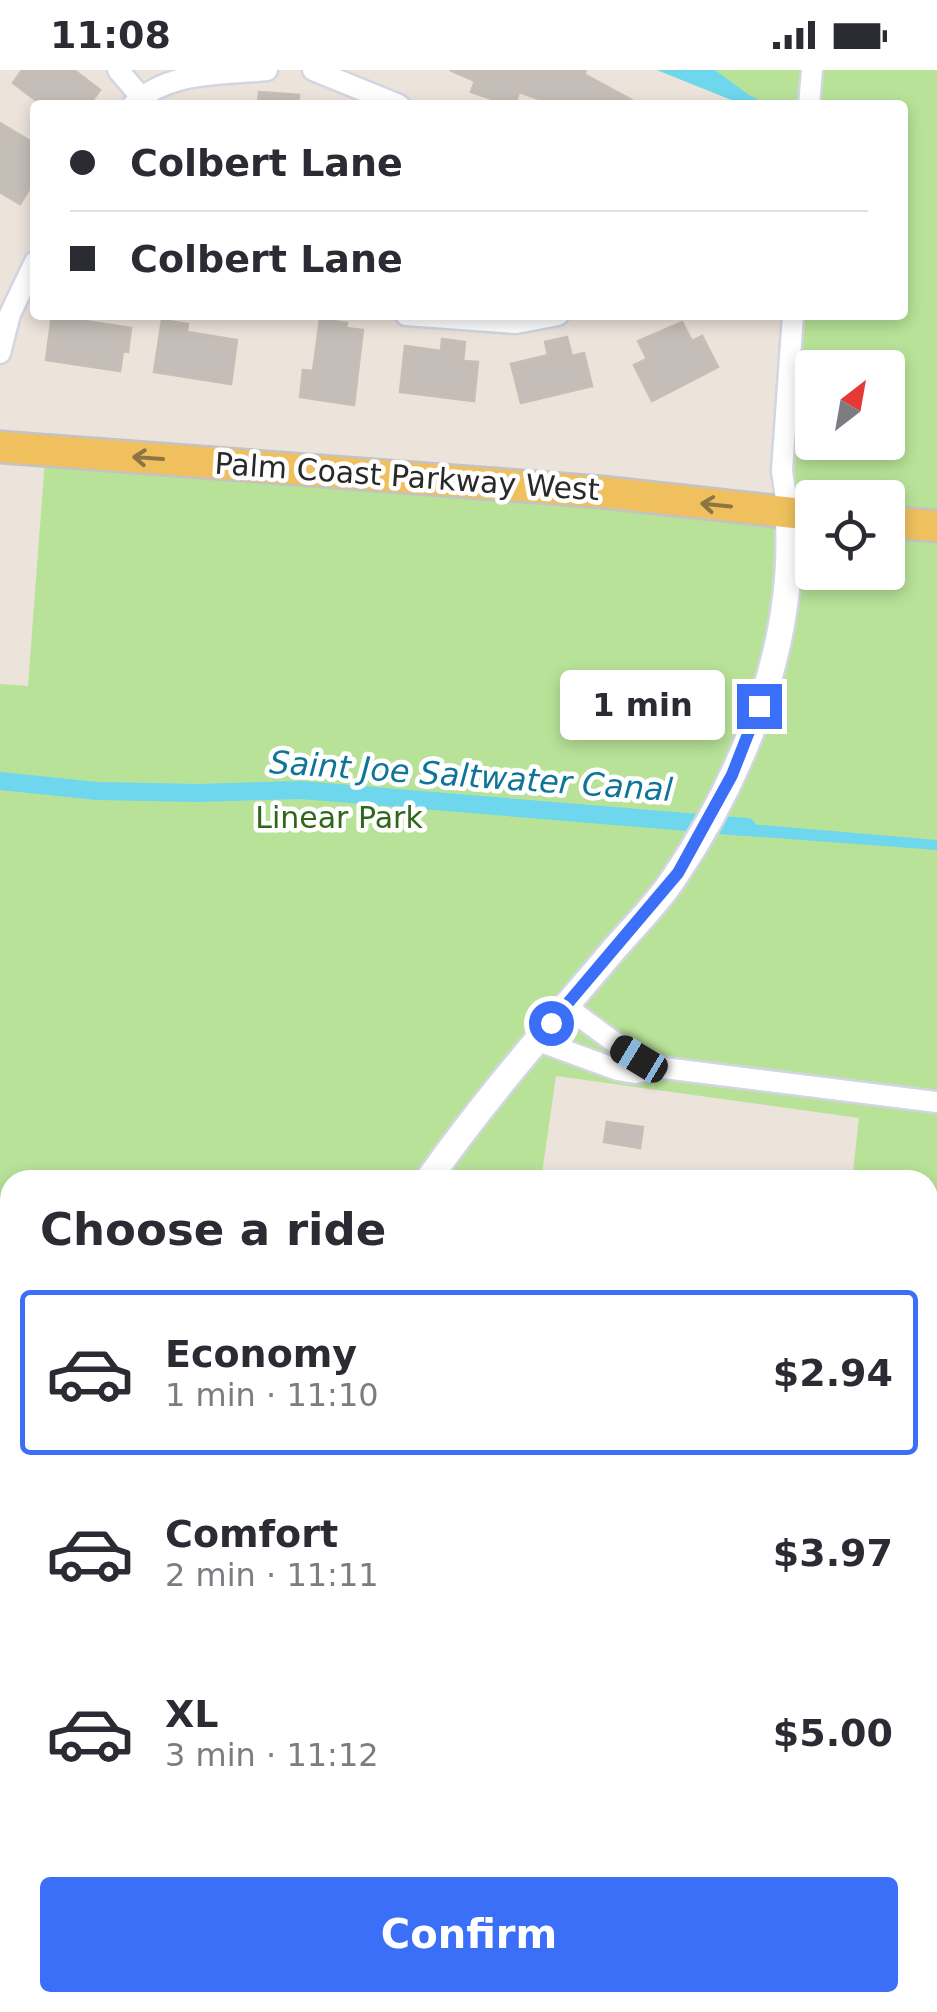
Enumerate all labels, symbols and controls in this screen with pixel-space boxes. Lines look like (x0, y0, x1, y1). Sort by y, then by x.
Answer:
text: 11:08 (50, 13, 171, 57)
text: Colbert Lane (130, 141, 403, 185)
text: Colbert Lane (130, 237, 403, 281)
north arrow (795, 350, 905, 460)
map controls (795, 350, 905, 590)
street label: Palm Coast Parkway West (213, 446, 601, 507)
one-way arrow (132, 448, 164, 467)
button: locate (795, 480, 905, 590)
one-way arrow (700, 495, 732, 514)
callout: 1 min (559, 671, 724, 741)
route end (737, 684, 782, 729)
text: 1 min (592, 686, 693, 724)
water label: Saint Joe Saltwater Canal (268, 743, 674, 809)
park label: Linear Park (255, 800, 423, 835)
route start (529, 1001, 574, 1046)
car (606, 1031, 672, 1087)
text: Choose a ride (40, 1203, 386, 1256)
icon: car (45, 1328, 135, 1418)
text: Economy (165, 1332, 357, 1376)
text: $2.94 (773, 1351, 893, 1395)
text: 1 min · 11:10 (165, 1376, 379, 1414)
icon: car (45, 1508, 135, 1598)
text: Comfort (165, 1512, 338, 1556)
text: $3.97 (773, 1531, 893, 1575)
text: 2 min · 11:11 (165, 1556, 379, 1594)
icon: car (45, 1688, 135, 1778)
text: XL (165, 1692, 219, 1736)
text: $5.00 (773, 1711, 893, 1755)
text: 3 min · 11:12 (165, 1736, 379, 1774)
button: Confirm (40, 1877, 898, 1992)

